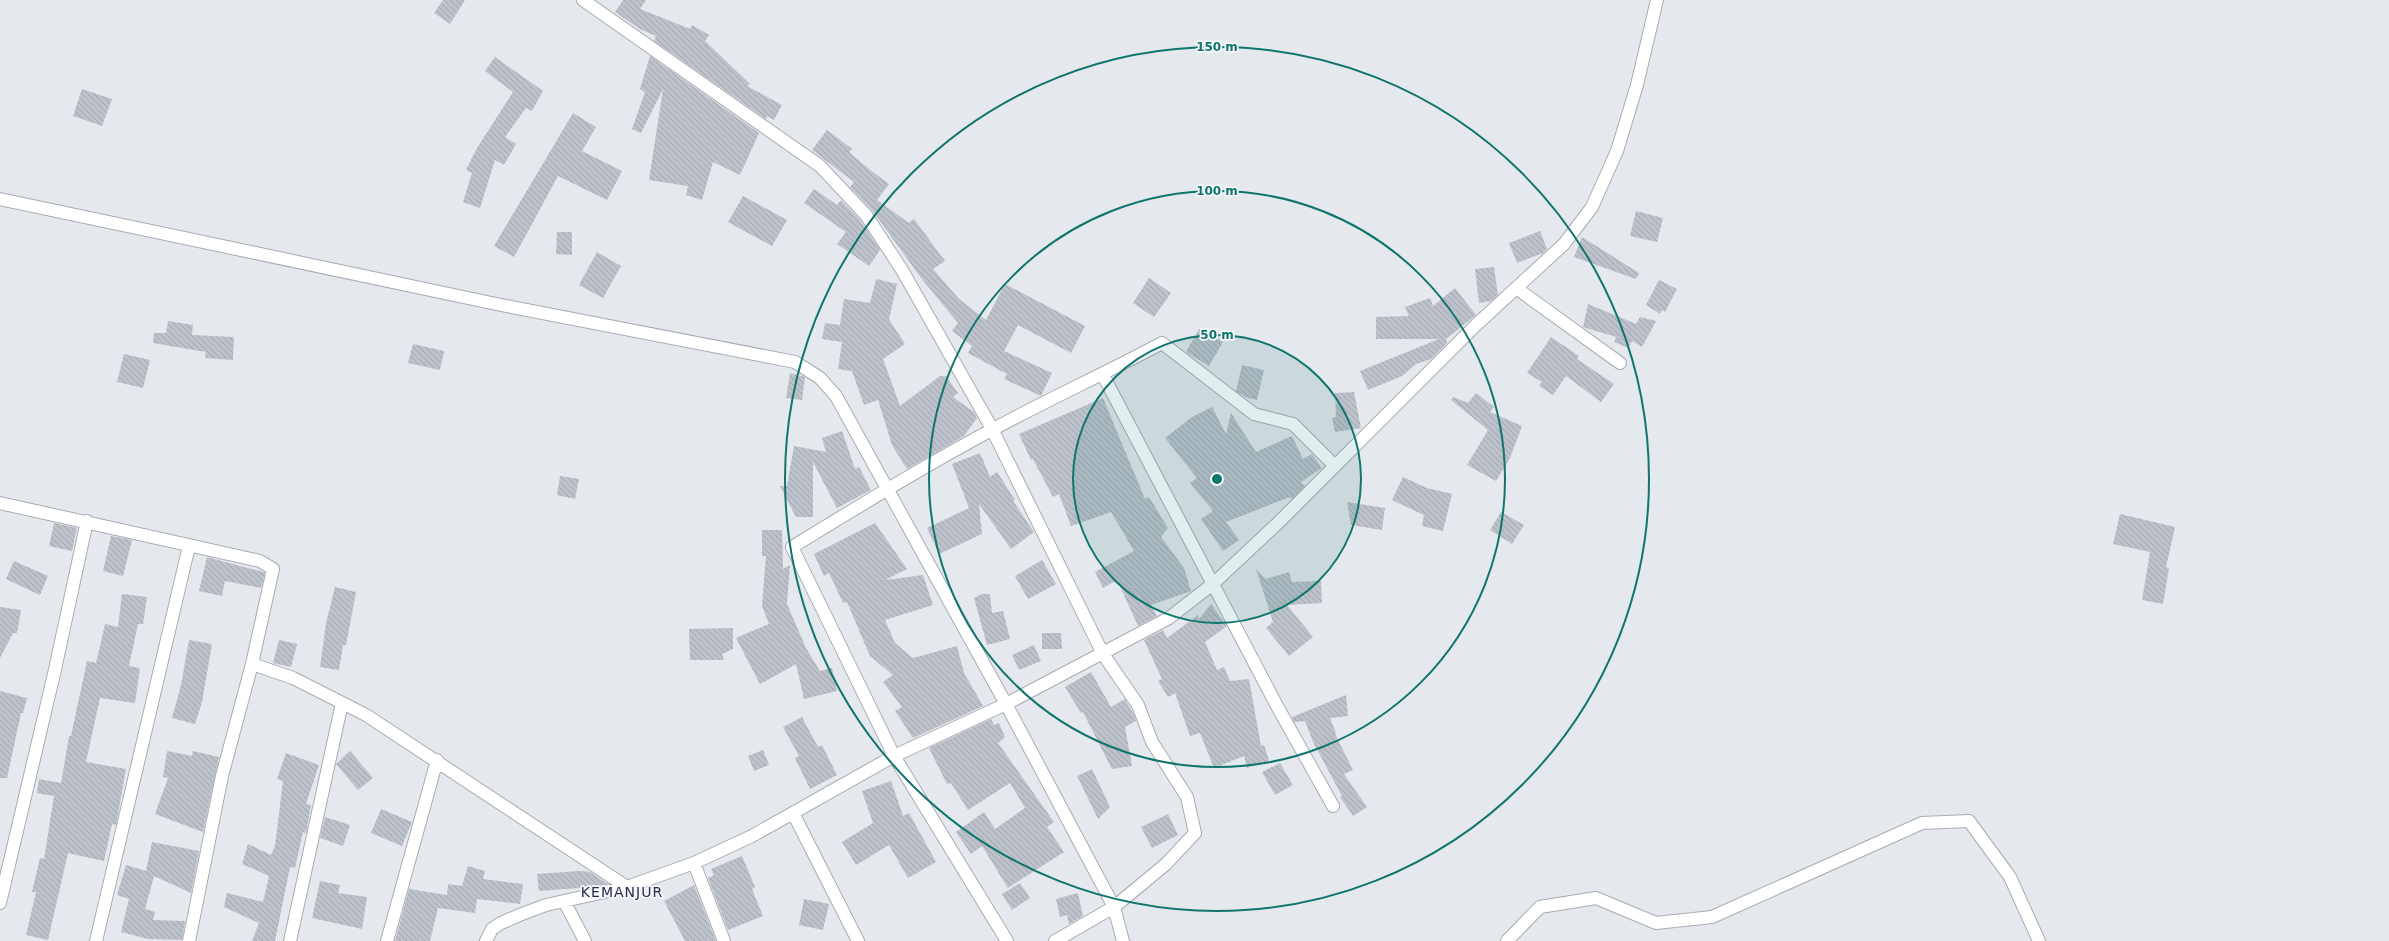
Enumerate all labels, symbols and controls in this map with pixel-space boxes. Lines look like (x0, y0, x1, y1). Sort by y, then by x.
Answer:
text: 150 m (1196, 40, 1238, 54)
text: 100 m (1196, 184, 1238, 198)
text: 50 m (1200, 328, 1234, 342)
centre of rings (1210, 472, 1224, 486)
district label: KEMANJUR (581, 884, 663, 900)

